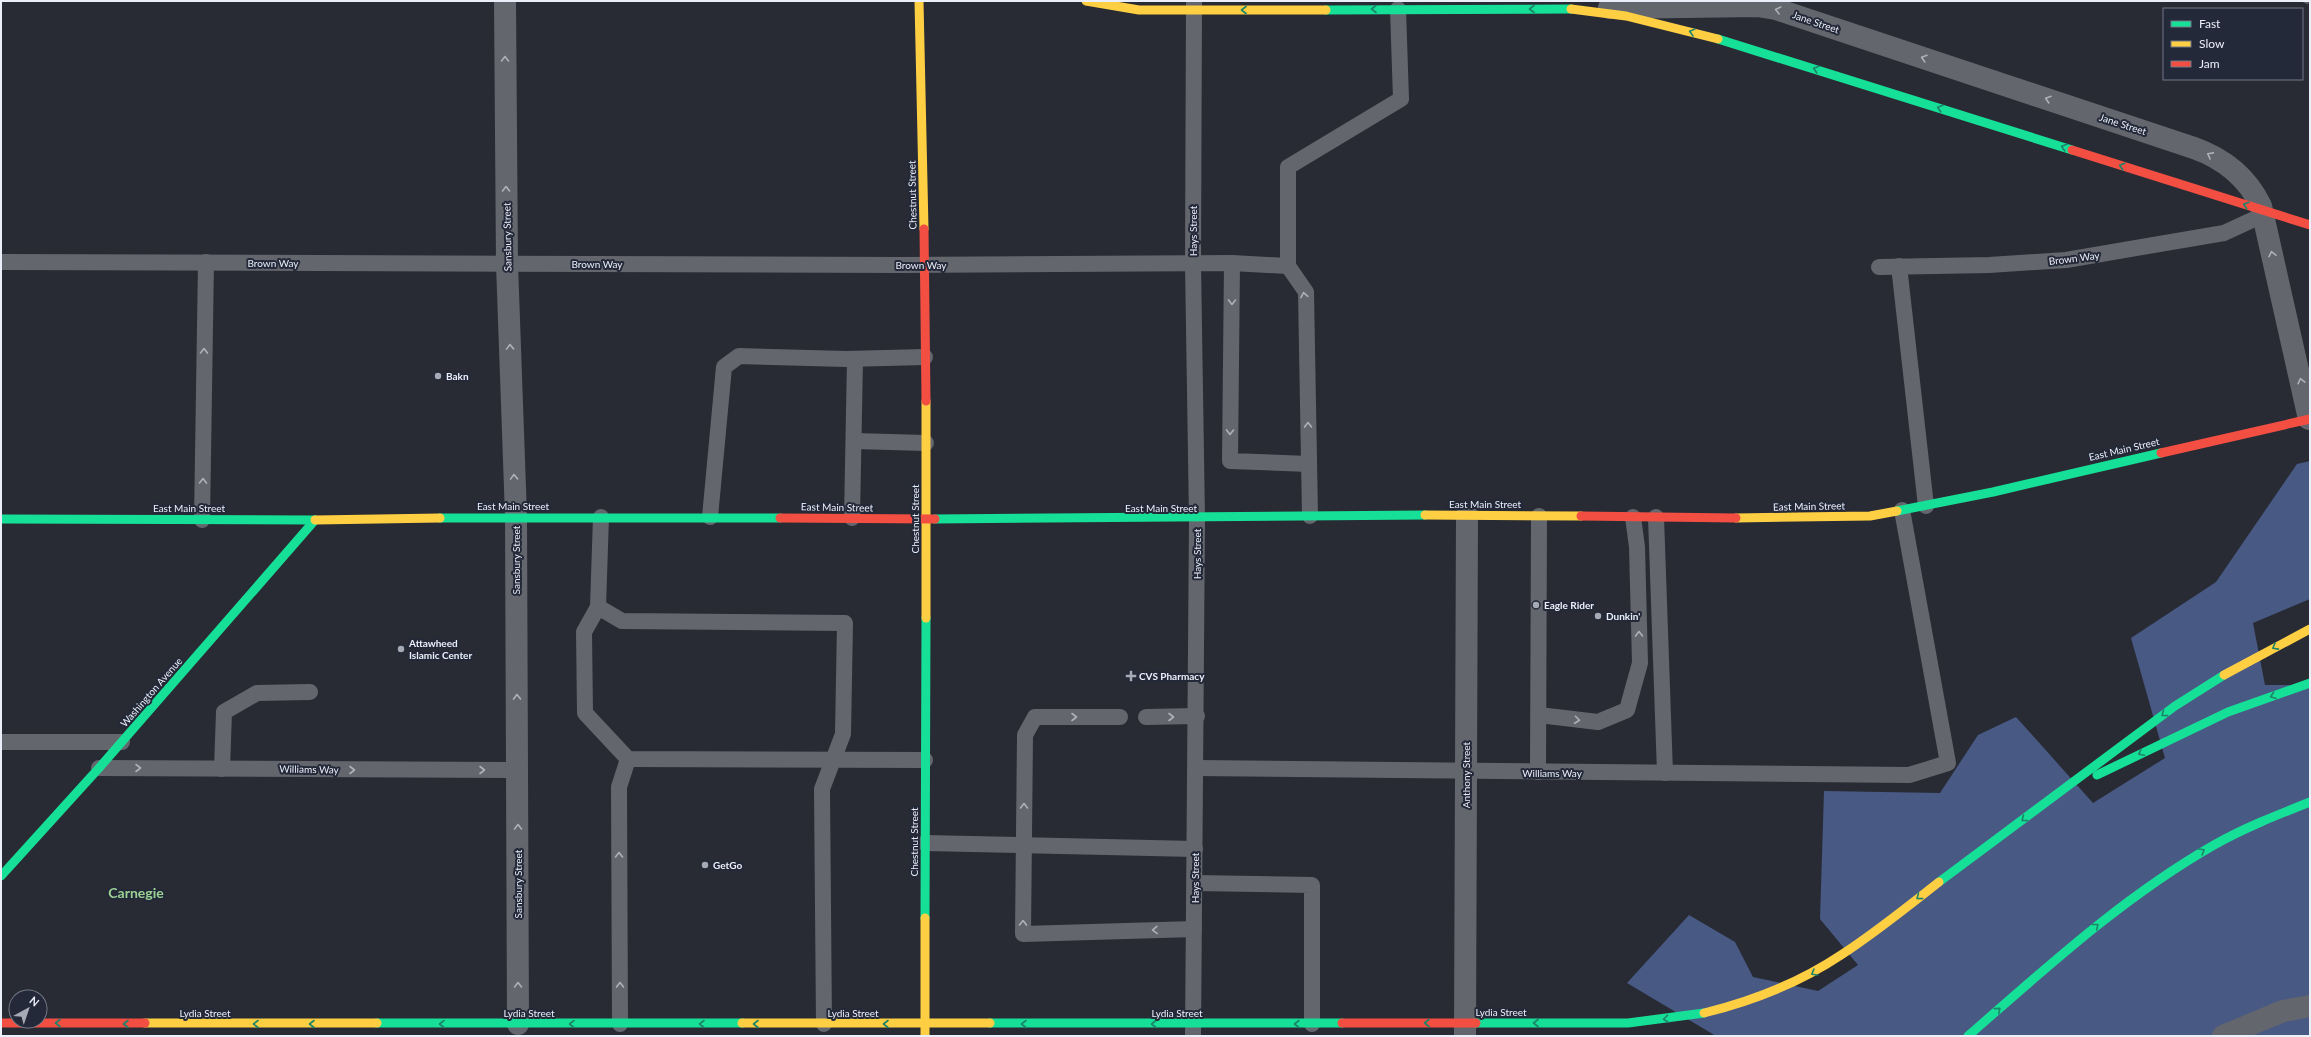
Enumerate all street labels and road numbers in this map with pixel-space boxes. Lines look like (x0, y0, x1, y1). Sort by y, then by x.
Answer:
street label: Jane Street (1791, 8, 1841, 36)
street label: Jane Street (2098, 111, 2148, 137)
street label: Chestnut Street (905, 160, 919, 230)
street label: Sansbury Street (500, 202, 514, 272)
street label: Hays Street (1187, 205, 1199, 256)
street label: Brown Way (2048, 249, 2101, 267)
street label: Brown Way (247, 257, 299, 269)
street label: Brown Way (571, 258, 623, 270)
street label: Brown Way (895, 259, 947, 271)
street label: East Main Street (2088, 435, 2161, 463)
street label: Chestnut Street (909, 484, 921, 554)
street label: East Main Street (1449, 498, 1521, 510)
street label: East Main Street (1773, 499, 1846, 513)
street label: East Main Street (477, 500, 549, 512)
street label: East Main Street (801, 500, 874, 514)
street label: East Main Street (153, 502, 225, 514)
street label: East Main Street (1125, 502, 1197, 514)
street label: Sansbury Street (510, 525, 522, 594)
street label: Hays Street (1191, 528, 1203, 579)
street label: Washington Avenue (118, 655, 184, 729)
street label: Anthony Street (1460, 741, 1472, 808)
street label: Williams Way (279, 762, 340, 776)
street label: Williams Way (1522, 767, 1583, 779)
street label: Chestnut Street (908, 807, 920, 877)
street label: Sansbury Street (512, 849, 524, 918)
street label: Hays Street (1189, 852, 1201, 903)
street label: Lydia Street (1475, 1006, 1527, 1018)
street label: Lydia Street (179, 1007, 231, 1019)
street label: Lydia Street (503, 1007, 555, 1019)
street label: Lydia Street (827, 1007, 879, 1019)
street label: Lydia Street (1151, 1007, 1203, 1019)

